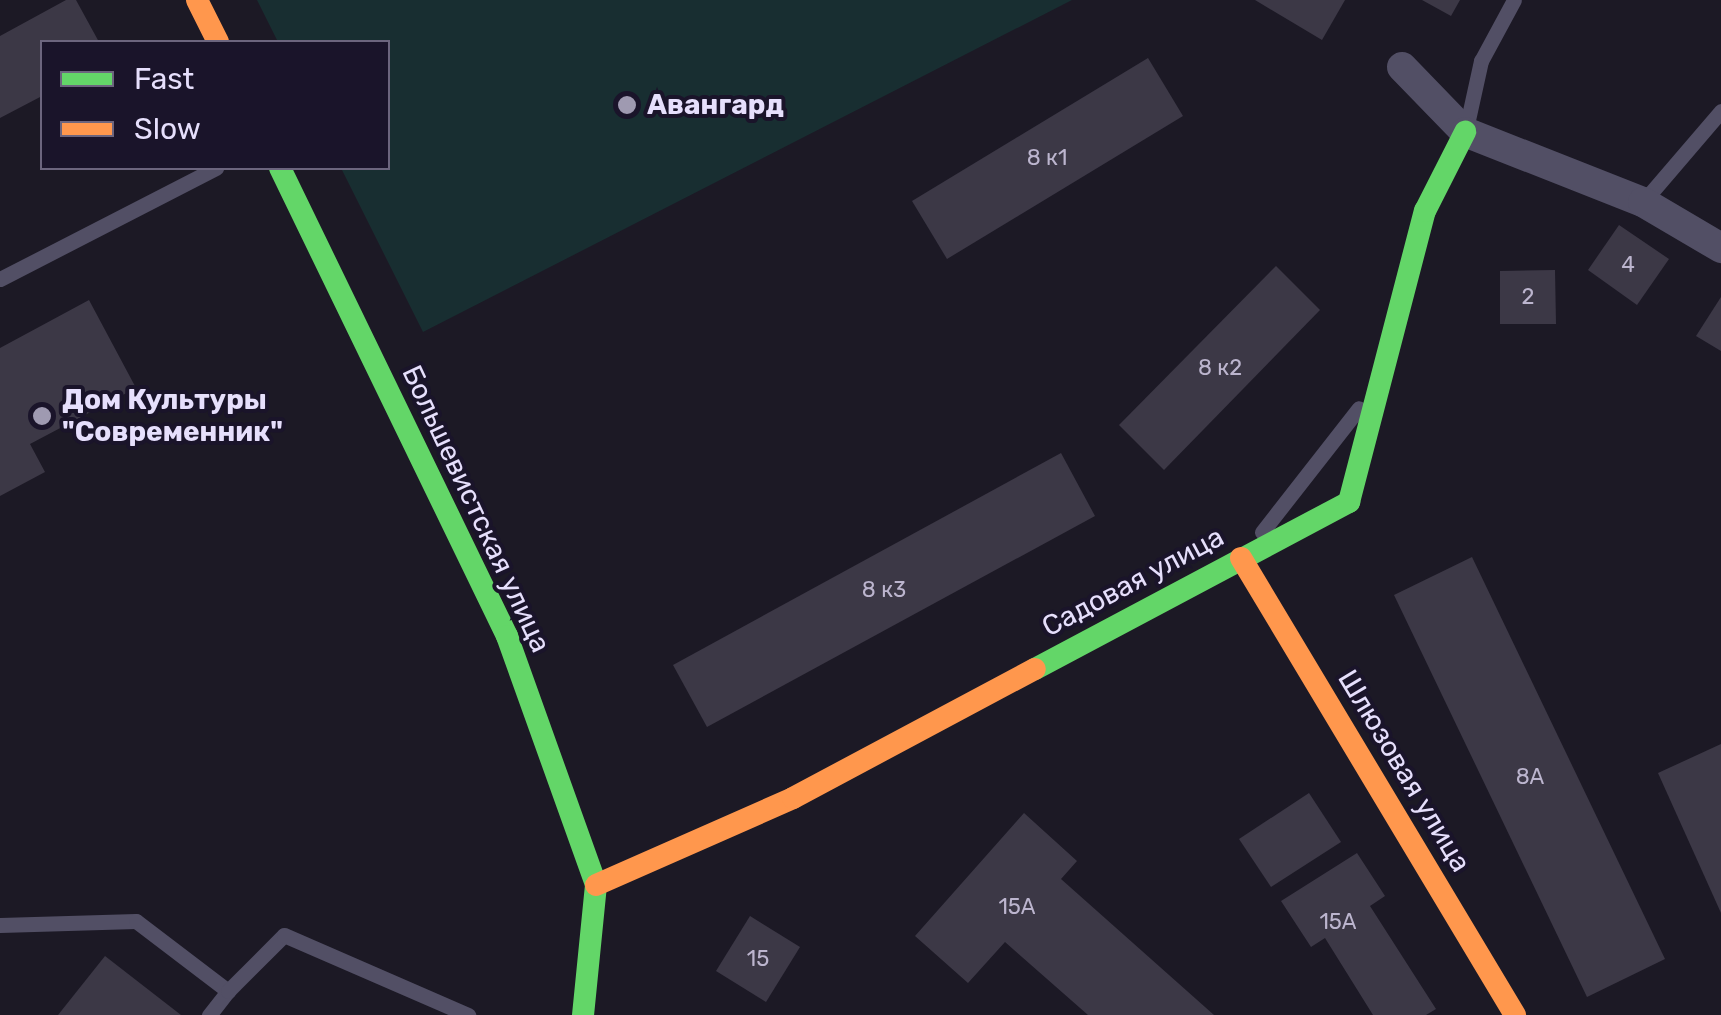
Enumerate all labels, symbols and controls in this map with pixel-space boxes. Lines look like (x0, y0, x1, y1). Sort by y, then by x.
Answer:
legend (40, 40, 390, 170)
text: Fast (134, 61, 194, 97)
place label: Авангард (647, 88, 784, 122)
marker: Авангард (616, 94, 638, 116)
text: Slow (134, 111, 201, 147)
house number: 8 к1 (1027, 145, 1067, 171)
house number: 4 (1621, 252, 1635, 278)
house number: 2 (1522, 284, 1534, 310)
house number: 8 к2 (1198, 355, 1242, 381)
street label: Большевистская улица (395, 360, 557, 658)
place label: Дом Культуры "Современник" (62, 383, 283, 449)
marker: Дом Культуры "Современник" (31, 405, 53, 427)
street label: Садовая улица (1036, 520, 1230, 644)
house number: 8 к3 (862, 577, 906, 603)
street label: Шлюзовая улица (1330, 664, 1478, 878)
house number: 8А (1516, 764, 1544, 790)
house number: 15А (998, 894, 1036, 920)
house number: 15А (1319, 909, 1357, 935)
house number: 15 (747, 946, 769, 972)

